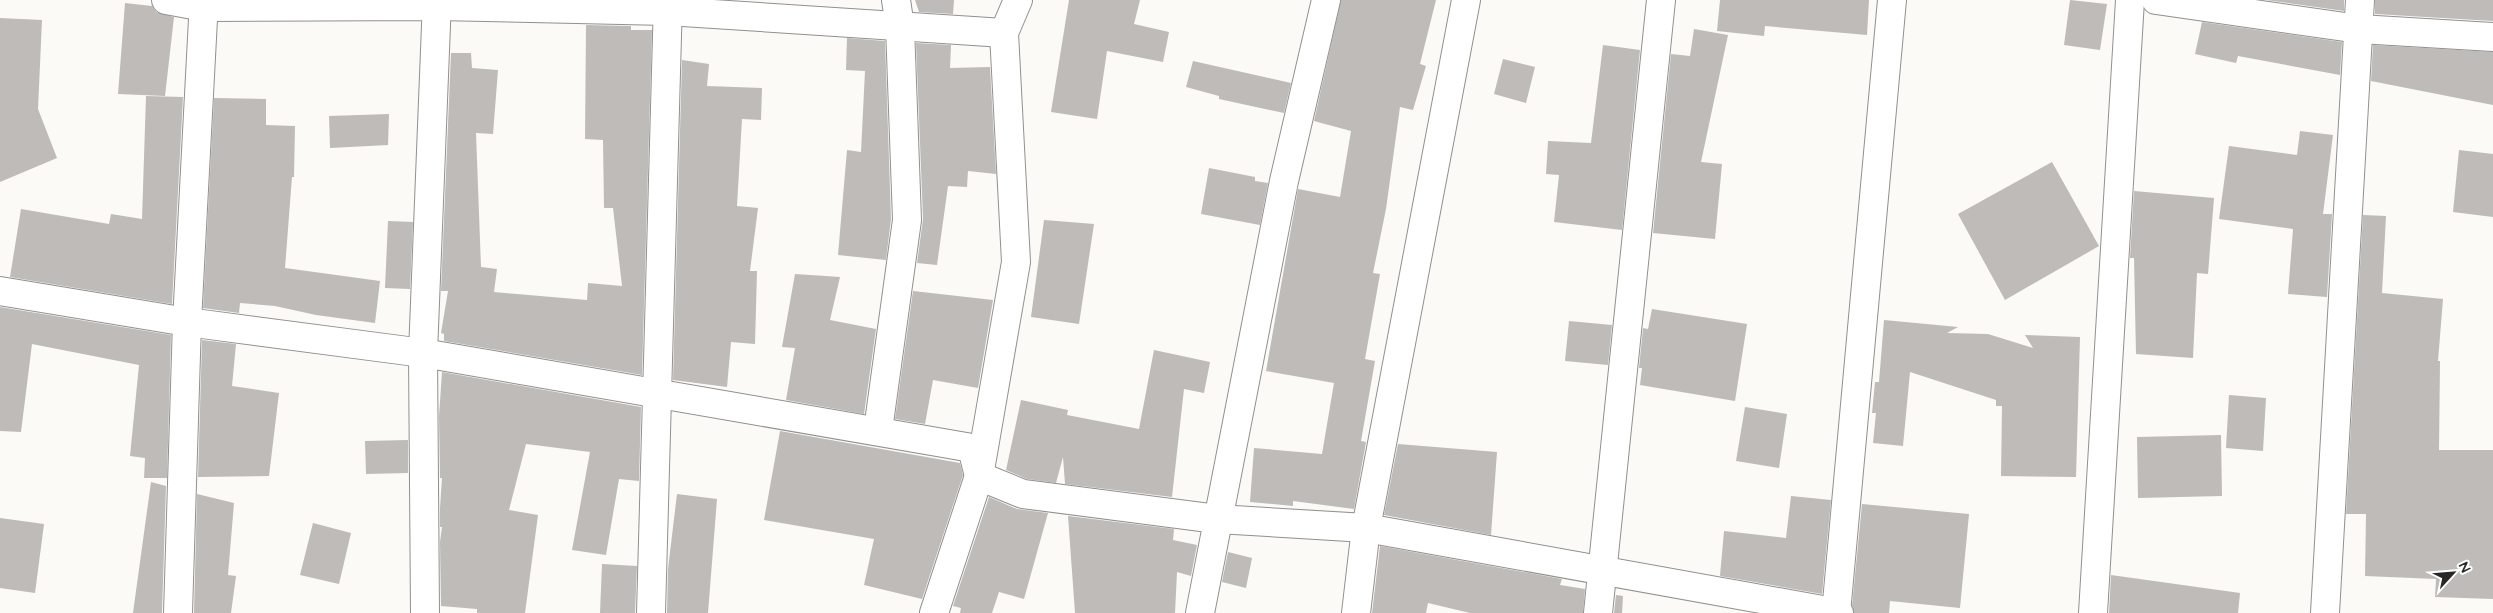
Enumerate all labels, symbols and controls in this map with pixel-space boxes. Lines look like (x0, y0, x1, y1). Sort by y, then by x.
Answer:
north arrow (2428, 548, 2478, 598)
text: N (2454, 559, 2475, 576)

